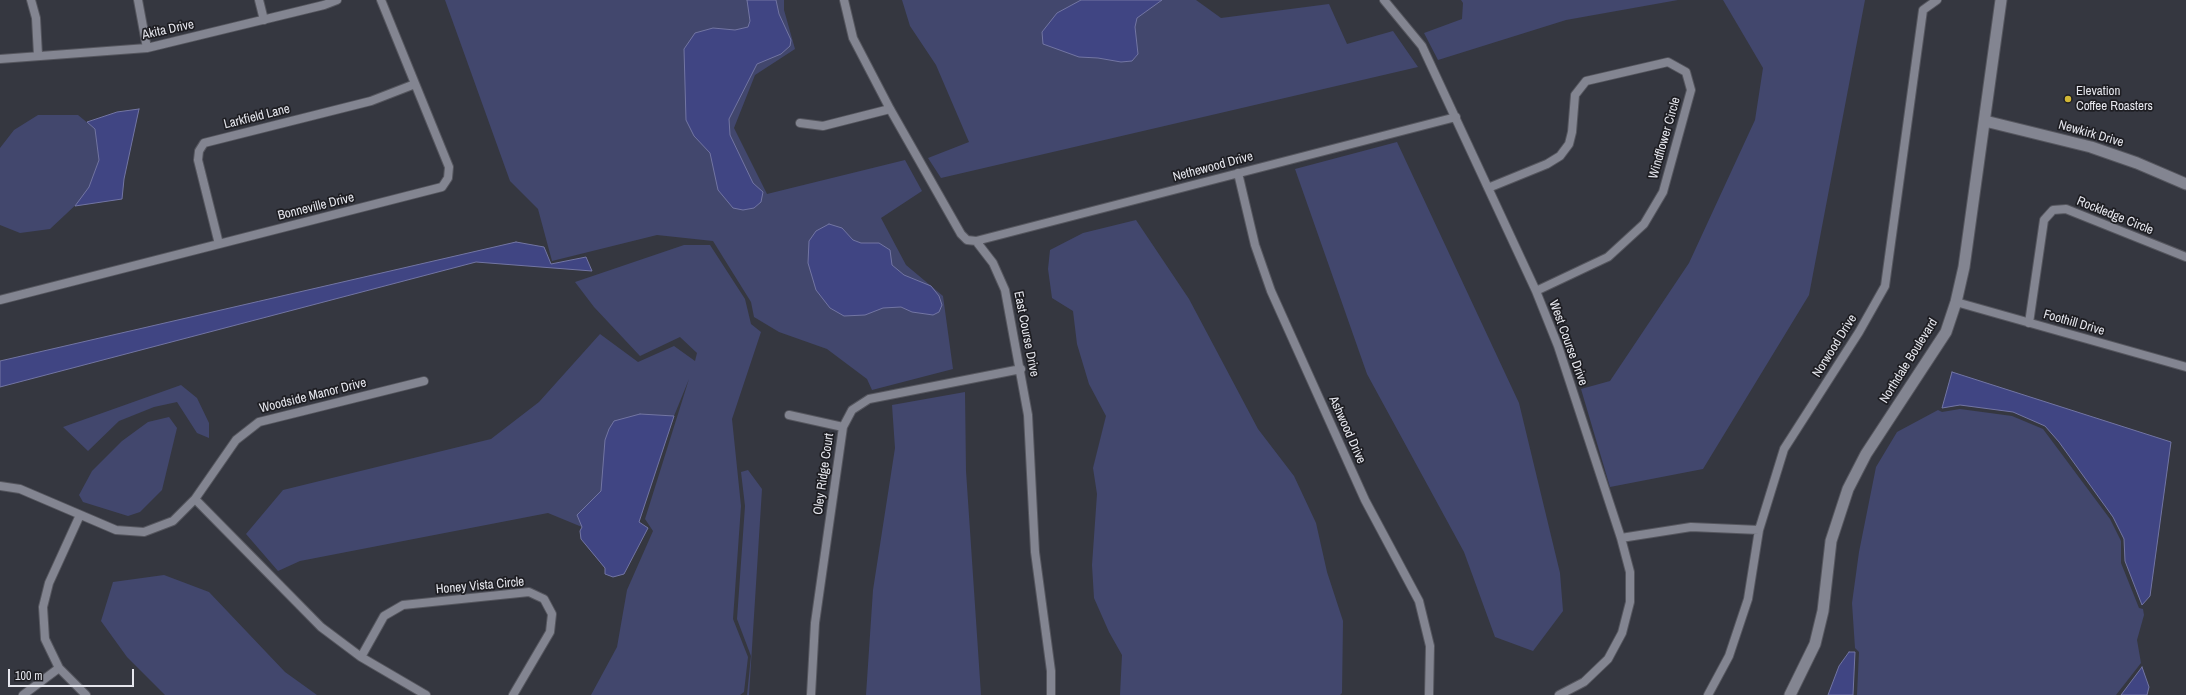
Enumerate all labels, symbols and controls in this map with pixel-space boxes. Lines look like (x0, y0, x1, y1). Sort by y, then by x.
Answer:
street label: Akita Drive (141, 17, 195, 43)
place label: Elevation Coffee Roasters (2076, 84, 2153, 115)
marker: Elevation Coffee Roasters (2063, 94, 2073, 104)
street label: Windflower Circle (1646, 95, 1684, 181)
street label: Larkfield Lane (222, 101, 292, 133)
street label: Newkirk Drive (2057, 117, 2125, 151)
street label: Nethewood Drive (1171, 149, 1255, 185)
street label: Bonneville Drive (276, 190, 356, 224)
street label: Rockledge Circle (2074, 194, 2156, 238)
street label: East Course Drive (1010, 290, 1042, 378)
street label: West Course Drive (1545, 298, 1591, 388)
street label: Foothill Drive (2042, 307, 2106, 339)
street label: Norwood Drive (1810, 312, 1860, 380)
street label: Northdale Boulevard (1877, 316, 1941, 406)
street label: Woodside Manor Drive (258, 375, 368, 417)
street label: Ashwood Drive (1325, 394, 1369, 466)
street label: Oley Ridge Court (811, 432, 837, 516)
street label: Honey Vista Circle (435, 574, 525, 598)
scale bar (10, 661, 136, 687)
text: 100 m (15, 668, 42, 684)

